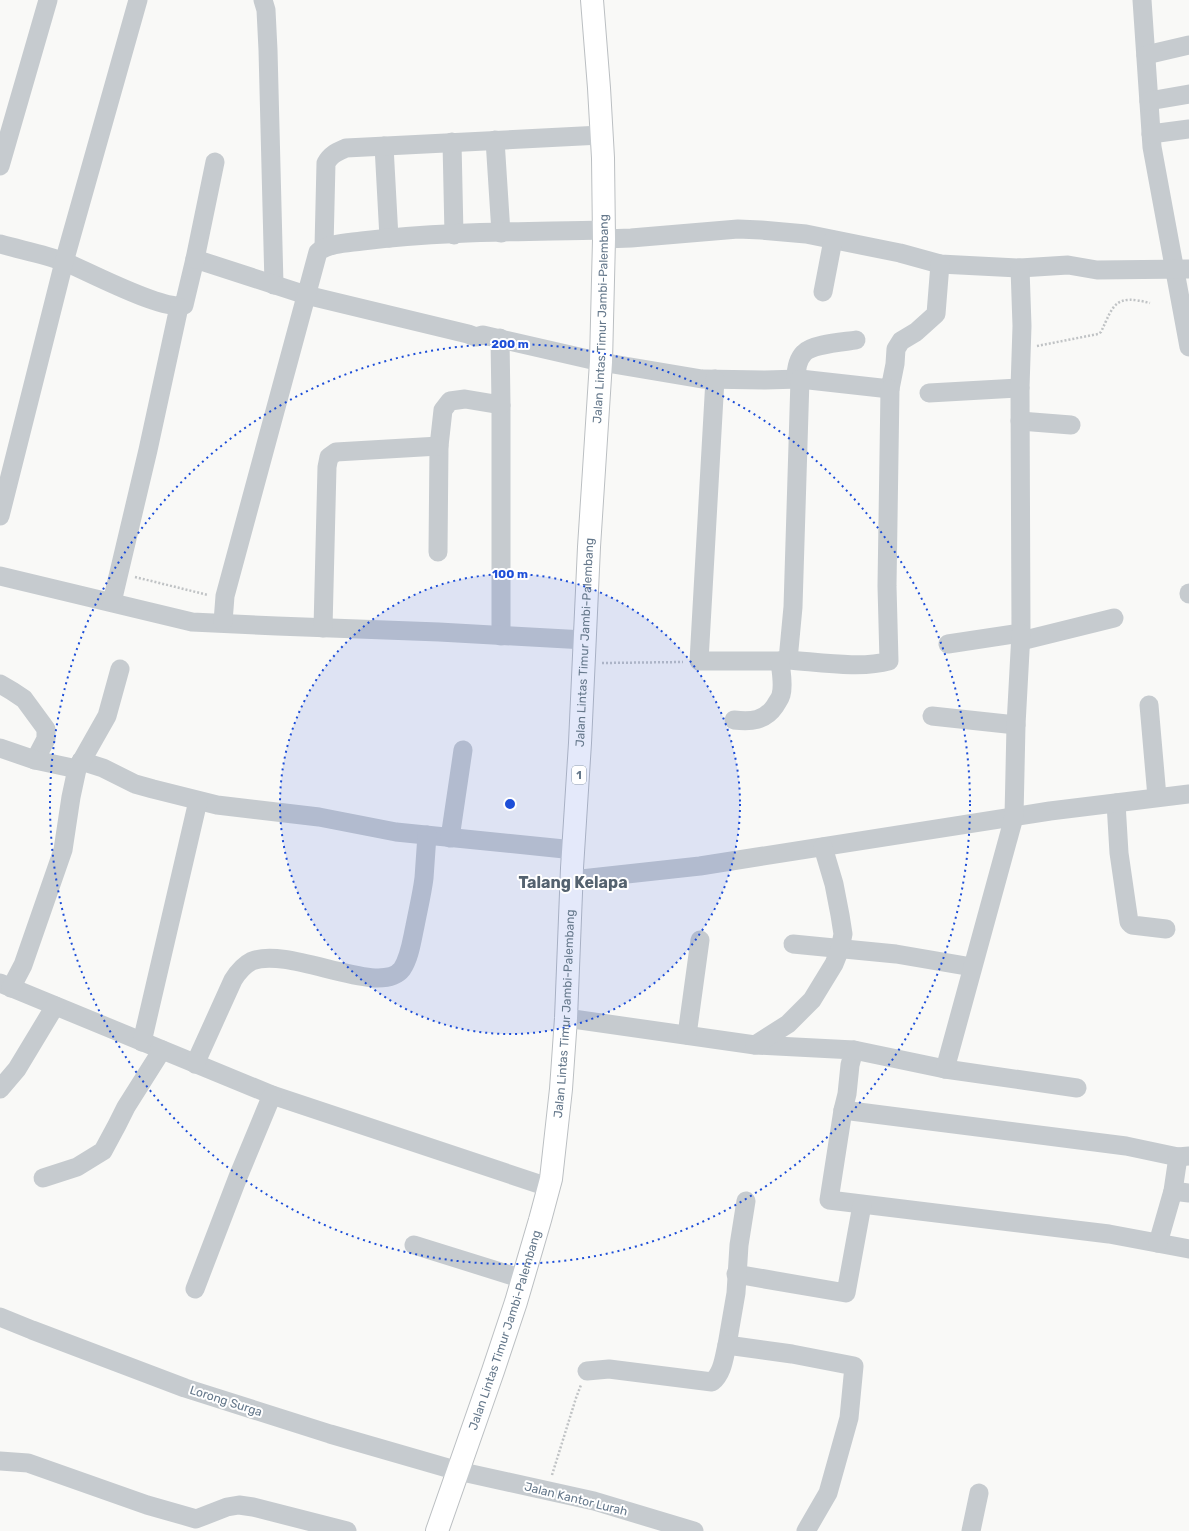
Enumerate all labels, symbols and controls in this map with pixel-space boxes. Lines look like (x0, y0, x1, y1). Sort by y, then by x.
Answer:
street label: Jalan Lintas Timur Jambi-Palembang (590, 214, 611, 424)
text: 200 m (491, 337, 529, 351)
street label: Jalan Lintas Timur Jambi-Palembang (573, 537, 597, 747)
text: 100 m (492, 567, 528, 581)
road number: 1 (572, 766, 586, 784)
centre of rings (503, 797, 517, 811)
district label: Talang Kelapa (518, 873, 628, 892)
street label: Jalan Lintas Timur Jambi-Palembang (551, 909, 577, 1119)
street label: Jalan Lintas Timur Jambi-Palembang (466, 1229, 544, 1432)
street label: Lorong Surga (188, 1383, 264, 1419)
street label: Jalan Kantor Lurah (523, 1479, 629, 1519)

